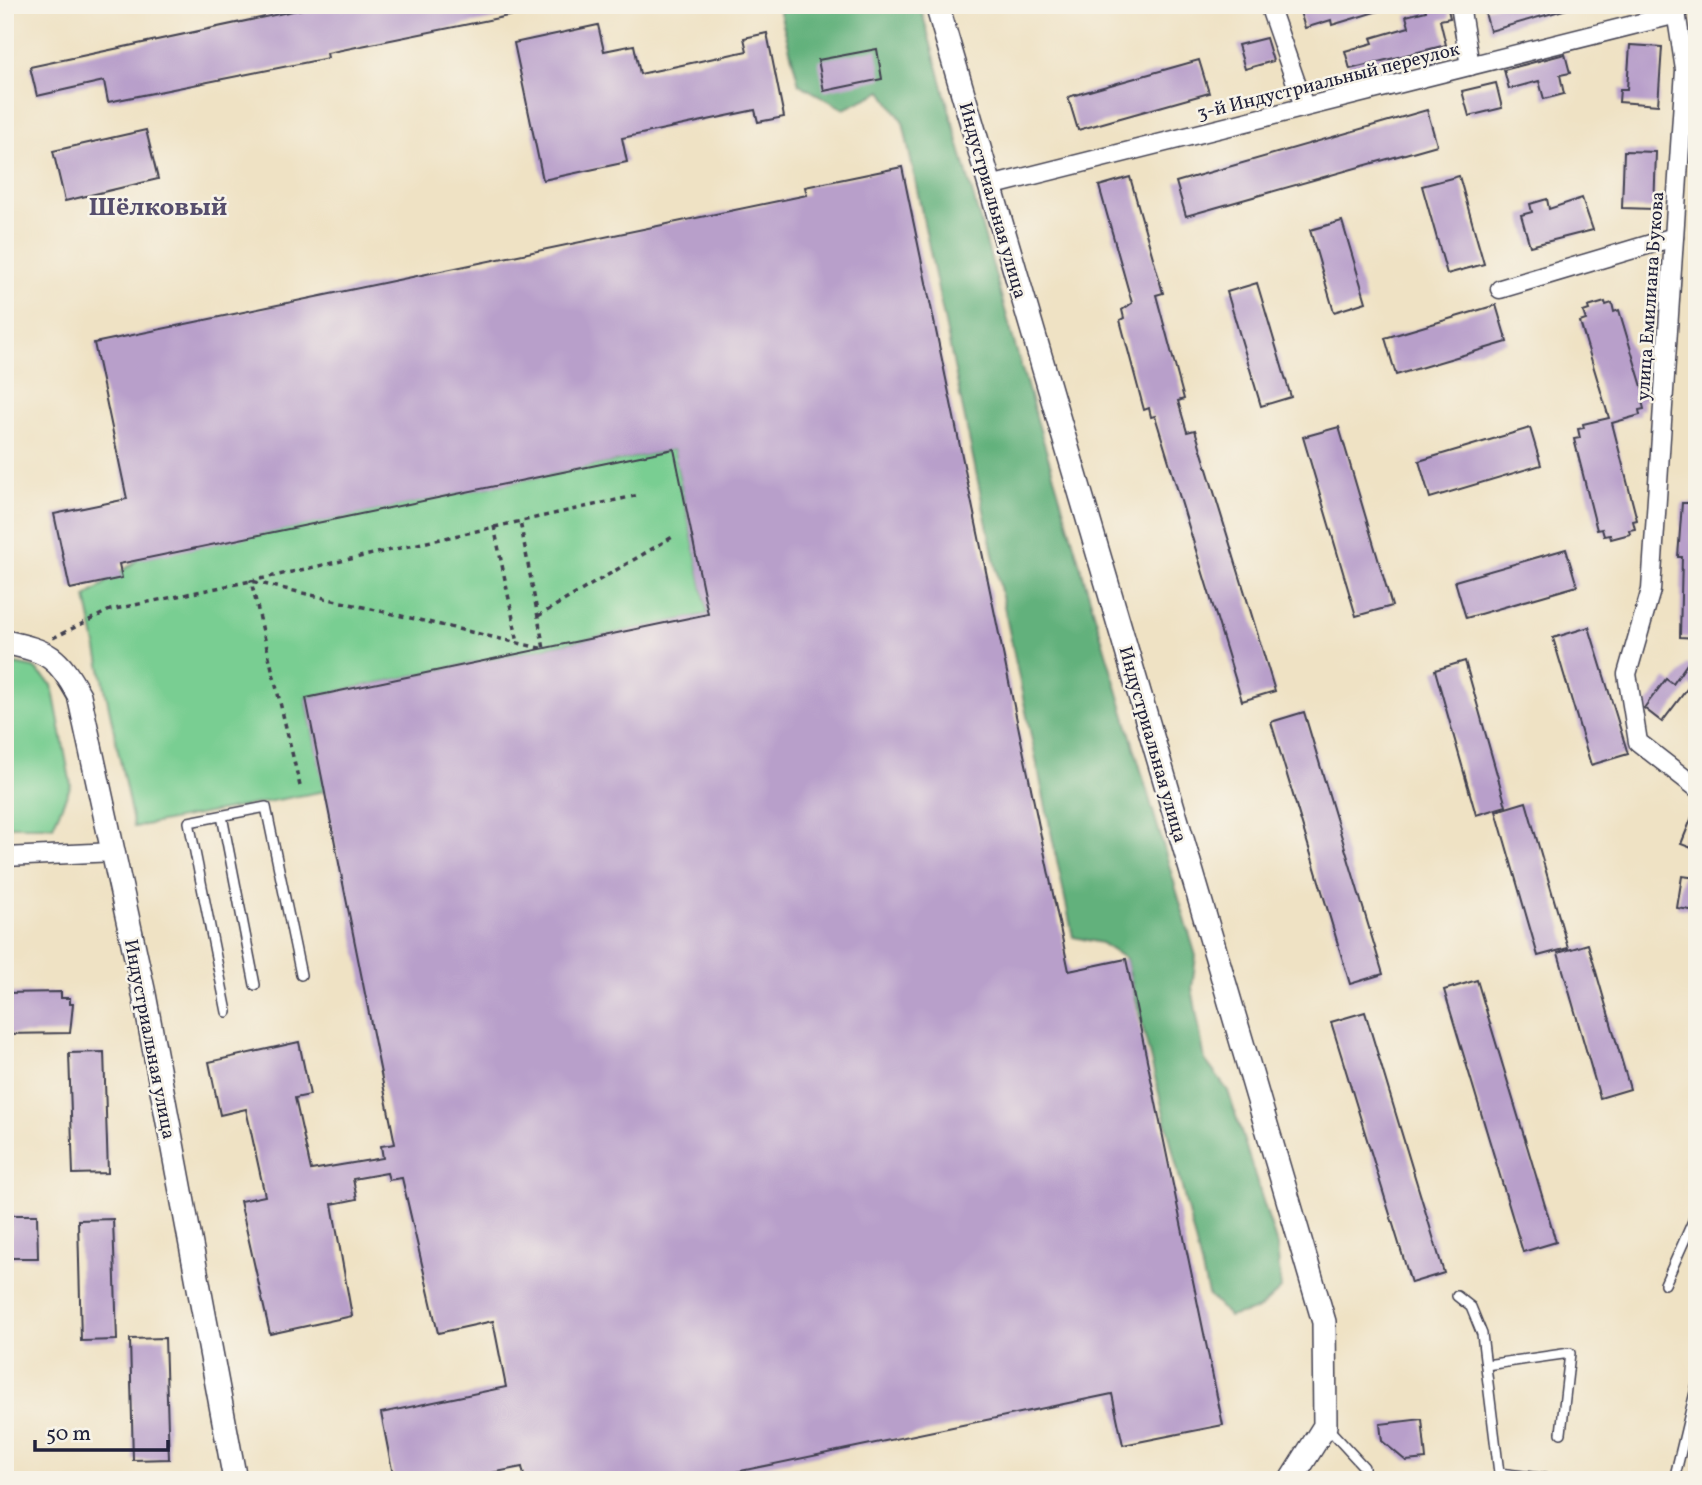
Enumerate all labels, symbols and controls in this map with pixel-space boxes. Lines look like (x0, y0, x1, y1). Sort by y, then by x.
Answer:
street label: 3-й Индустриальный переулок (1195, 37, 1462, 127)
street label: Индустриальная улица (952, 99, 1033, 302)
district label: Шёлковый (88, 190, 228, 226)
street label: улица Емилиана Букова (1631, 190, 1671, 402)
street label: Индустриальная улица (1112, 643, 1193, 846)
street label: Индустриальная улица (117, 937, 181, 1142)
scale bar (35, 1408, 168, 1452)
text: 50 m (46, 1420, 91, 1449)

